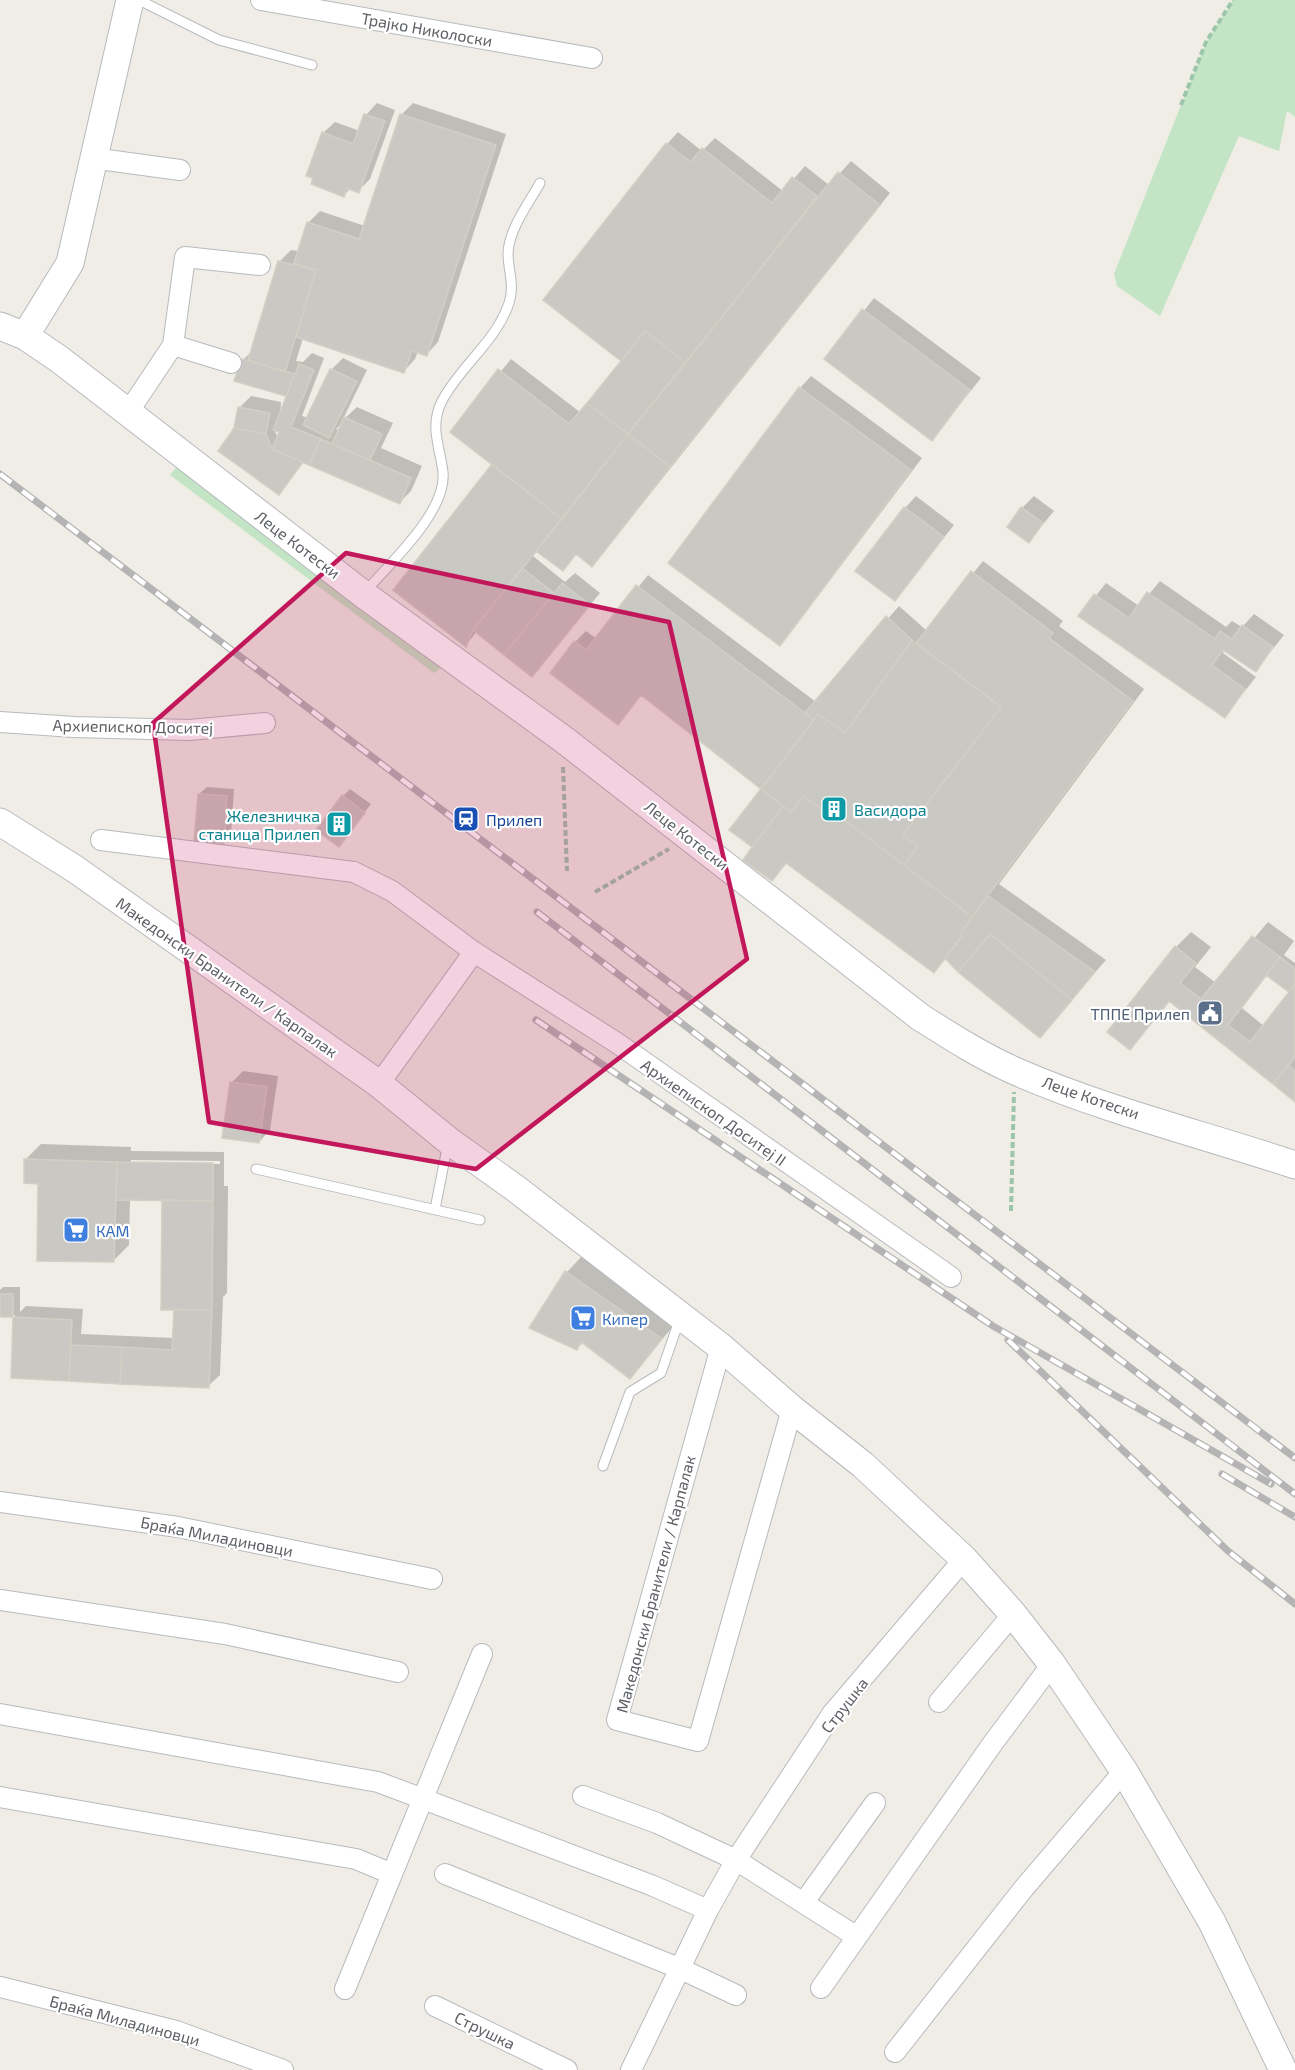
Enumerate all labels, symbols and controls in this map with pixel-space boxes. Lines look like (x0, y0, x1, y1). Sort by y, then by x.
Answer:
street label: Трајко Николоски (360, 8, 494, 51)
street label: Леце Котески (252, 506, 344, 582)
street label: Архиепископ Доситеј (53, 715, 213, 738)
building icon: Васидора (819, 794, 849, 824)
street label: Леце Котески (641, 796, 733, 874)
place label: Васидора (854, 800, 927, 819)
station icon: Прилеп (451, 804, 481, 834)
place label: Железничка станица Прилеп (199, 806, 320, 843)
building icon: Железничка станица Прилеп (324, 809, 354, 839)
place label: Прилеп (486, 810, 542, 829)
street label: Македонски Бранители / Карпалак (113, 893, 342, 1061)
public building icon: ТППЕ Прилеп (1195, 998, 1225, 1028)
place label: ТППЕ Прилеп (1091, 1004, 1190, 1023)
street label: Архиепископ Доситеј II (637, 1055, 790, 1170)
street label: Леце Котески (1040, 1072, 1142, 1122)
supermarket icon: КАМ (61, 1215, 91, 1245)
place label: КАМ (96, 1221, 130, 1240)
supermarket icon: Кипер (568, 1303, 598, 1333)
place label: Кипер (602, 1309, 648, 1328)
street label: Македонски Бранители / Карпалак (611, 1453, 699, 1715)
street label: Браќа Миладиновци (139, 1512, 295, 1560)
street label: Струшка (816, 1674, 872, 1737)
street label: Браќа Миладиновци (48, 1991, 202, 2049)
street label: Струшка (451, 2007, 518, 2054)

